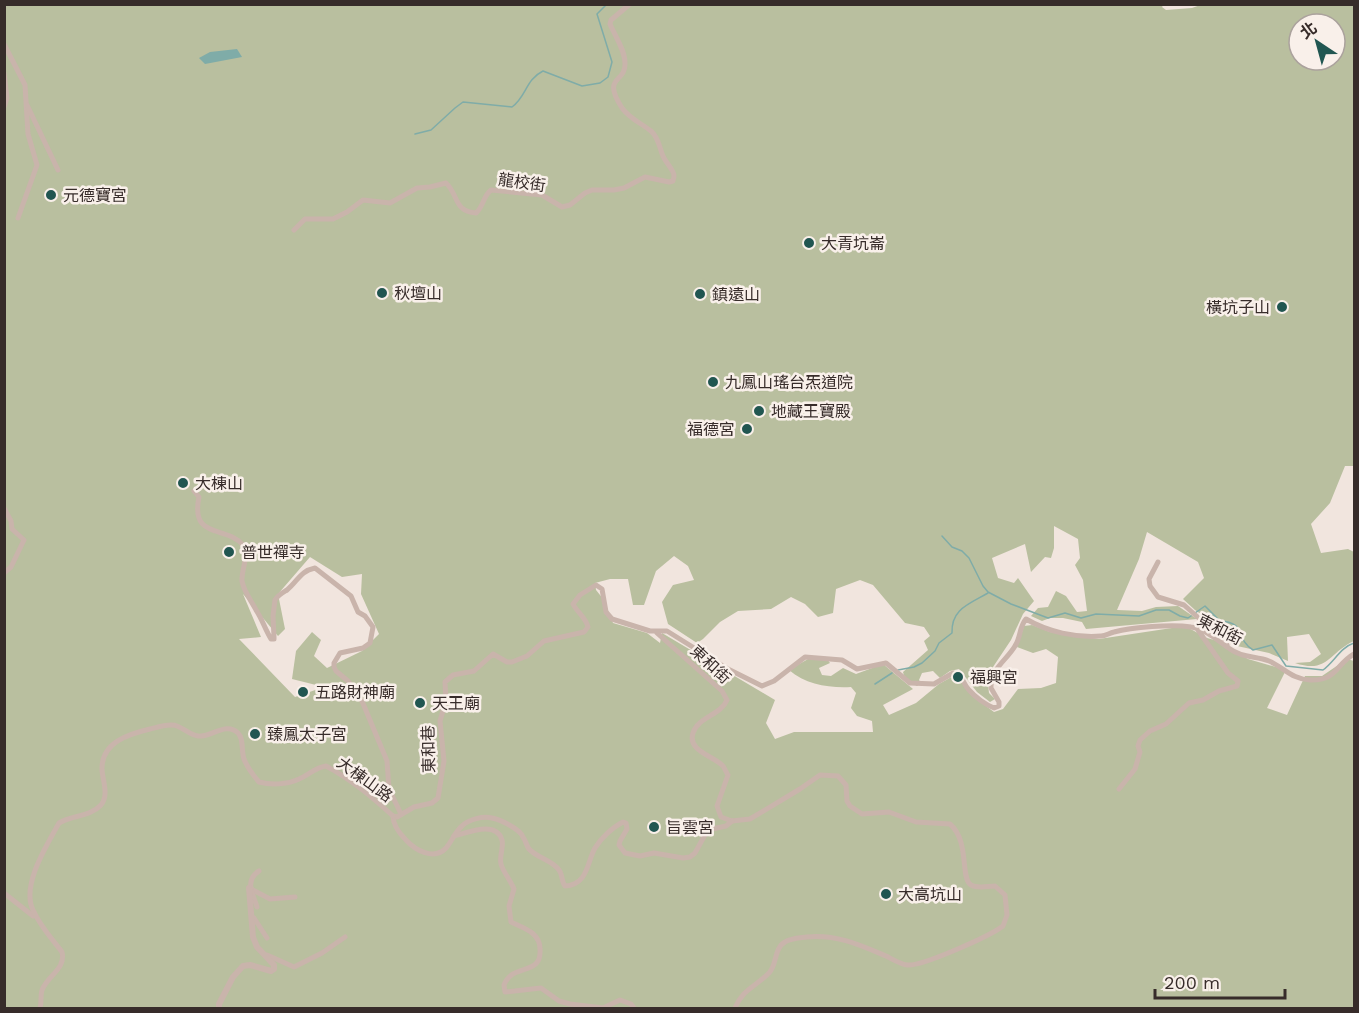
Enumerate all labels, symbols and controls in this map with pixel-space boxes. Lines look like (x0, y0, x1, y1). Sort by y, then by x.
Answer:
north arrow (1287, 12, 1347, 72)
text: 北 (1296, 18, 1321, 43)
street label: 龍校街 (497, 170, 547, 195)
place label: 元德寶宮 (63, 186, 127, 205)
marker: 元德寶宮 (44, 188, 58, 202)
place label: 大青坑崙 (821, 234, 885, 253)
marker: 大青坑崙 (802, 236, 816, 250)
place label: 秋壇山 (394, 284, 442, 303)
place label: 鎮遠山 (712, 285, 760, 304)
marker: 秋壇山 (375, 286, 389, 300)
marker: 鎮遠山 (693, 287, 707, 301)
place label: 橫坑子山 (1206, 298, 1270, 317)
marker: 橫坑子山 (1275, 300, 1289, 314)
place label: 九鳳山瑤台炁道院 (725, 373, 853, 392)
marker: 九鳳山瑤台炁道院 (706, 375, 720, 389)
place label: 地藏王寶殿 (771, 402, 851, 421)
marker: 地藏王寶殿 (752, 404, 766, 418)
place label: 福德宮 (687, 420, 735, 439)
marker: 福德宮 (740, 422, 754, 436)
place label: 大棟山 (195, 474, 243, 493)
marker: 大棟山 (176, 476, 190, 490)
place label: 普世禪寺 (241, 543, 305, 562)
marker: 普世禪寺 (222, 545, 236, 559)
street label: 東和街 (1194, 610, 1245, 649)
street label: 東和街 (687, 641, 735, 688)
place label: 福興宮 (970, 668, 1018, 687)
marker: 福興宮 (951, 670, 965, 684)
place label: 五路財神廟 (315, 683, 395, 702)
marker: 五路財神廟 (296, 685, 310, 699)
place label: 天王廟 (432, 694, 480, 713)
marker: 天王廟 (413, 696, 427, 710)
place label: 臻鳳太子宮 (267, 725, 347, 744)
street label: 東和巷 (419, 725, 438, 773)
marker: 臻鳳太子宮 (248, 727, 262, 741)
street label: 大棟山路 (333, 753, 396, 806)
place label: 旨雲宮 (666, 818, 714, 837)
marker: 旨雲宮 (647, 820, 661, 834)
place label: 大高坑山 (898, 885, 962, 904)
marker: 大高坑山 (879, 887, 893, 901)
scale bar (1155, 962, 1286, 1000)
text: 200 m (1164, 972, 1220, 993)

